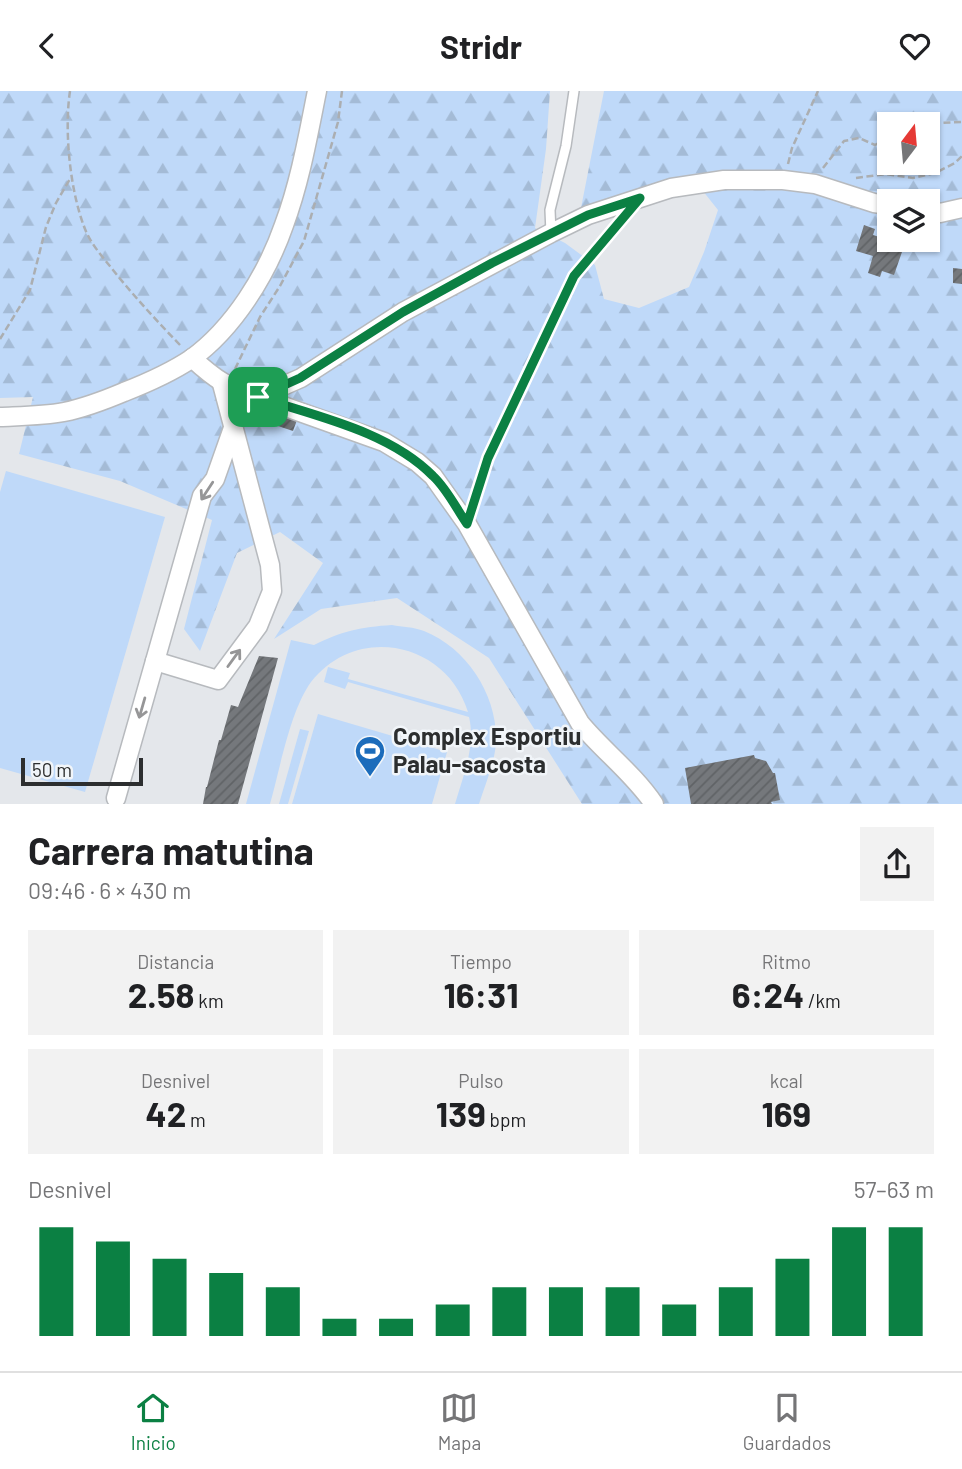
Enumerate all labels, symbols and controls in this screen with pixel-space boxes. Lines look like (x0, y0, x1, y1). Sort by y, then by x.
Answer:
icon: back (28, 27, 66, 65)
text: Stridr (440, 27, 522, 65)
icon: heart (896, 27, 934, 65)
north arrow (877, 112, 940, 175)
map controls (877, 112, 940, 252)
button: layers (877, 189, 940, 252)
pin (228, 367, 288, 427)
icon: arrive (239, 378, 277, 416)
one-way arrow (200, 481, 215, 500)
one-way arrow (227, 649, 241, 668)
one-way arrow (134, 697, 147, 719)
place label: Complex Esportiu Palau-sacosta (393, 721, 581, 778)
sports icon: Complex Esportiu Palau-sacosta (353, 734, 387, 778)
scale bar (21, 755, 144, 787)
text: 50 m (32, 758, 72, 781)
text: Carrera matutina (28, 827, 314, 873)
button: share (860, 827, 934, 901)
text: 09:46 · 6 × 430 m (28, 876, 191, 904)
text: Distancia (137, 950, 214, 973)
text: Tiempo (450, 950, 512, 973)
text: Ritmo (762, 950, 811, 973)
text: 2.58 (128, 973, 195, 1015)
text: 16:31 (443, 973, 519, 1015)
text: 6:24 (732, 973, 804, 1015)
text: km (195, 989, 224, 1012)
text: /km (804, 989, 841, 1012)
text: Desnivel (141, 1069, 210, 1092)
text: Pulso (458, 1069, 504, 1092)
text: kcal (770, 1069, 803, 1092)
text: 42 (146, 1092, 186, 1134)
text: 139 (436, 1092, 486, 1134)
text: 169 (761, 1092, 811, 1134)
text: m (186, 1108, 206, 1131)
text: bpm (486, 1108, 526, 1131)
text: Desnivel (28, 1175, 112, 1203)
text: 57–63 m (854, 1175, 934, 1203)
tab: Inicio (131, 1389, 176, 1454)
tab: Mapa (438, 1389, 481, 1454)
tab: Guardados (743, 1389, 831, 1454)

